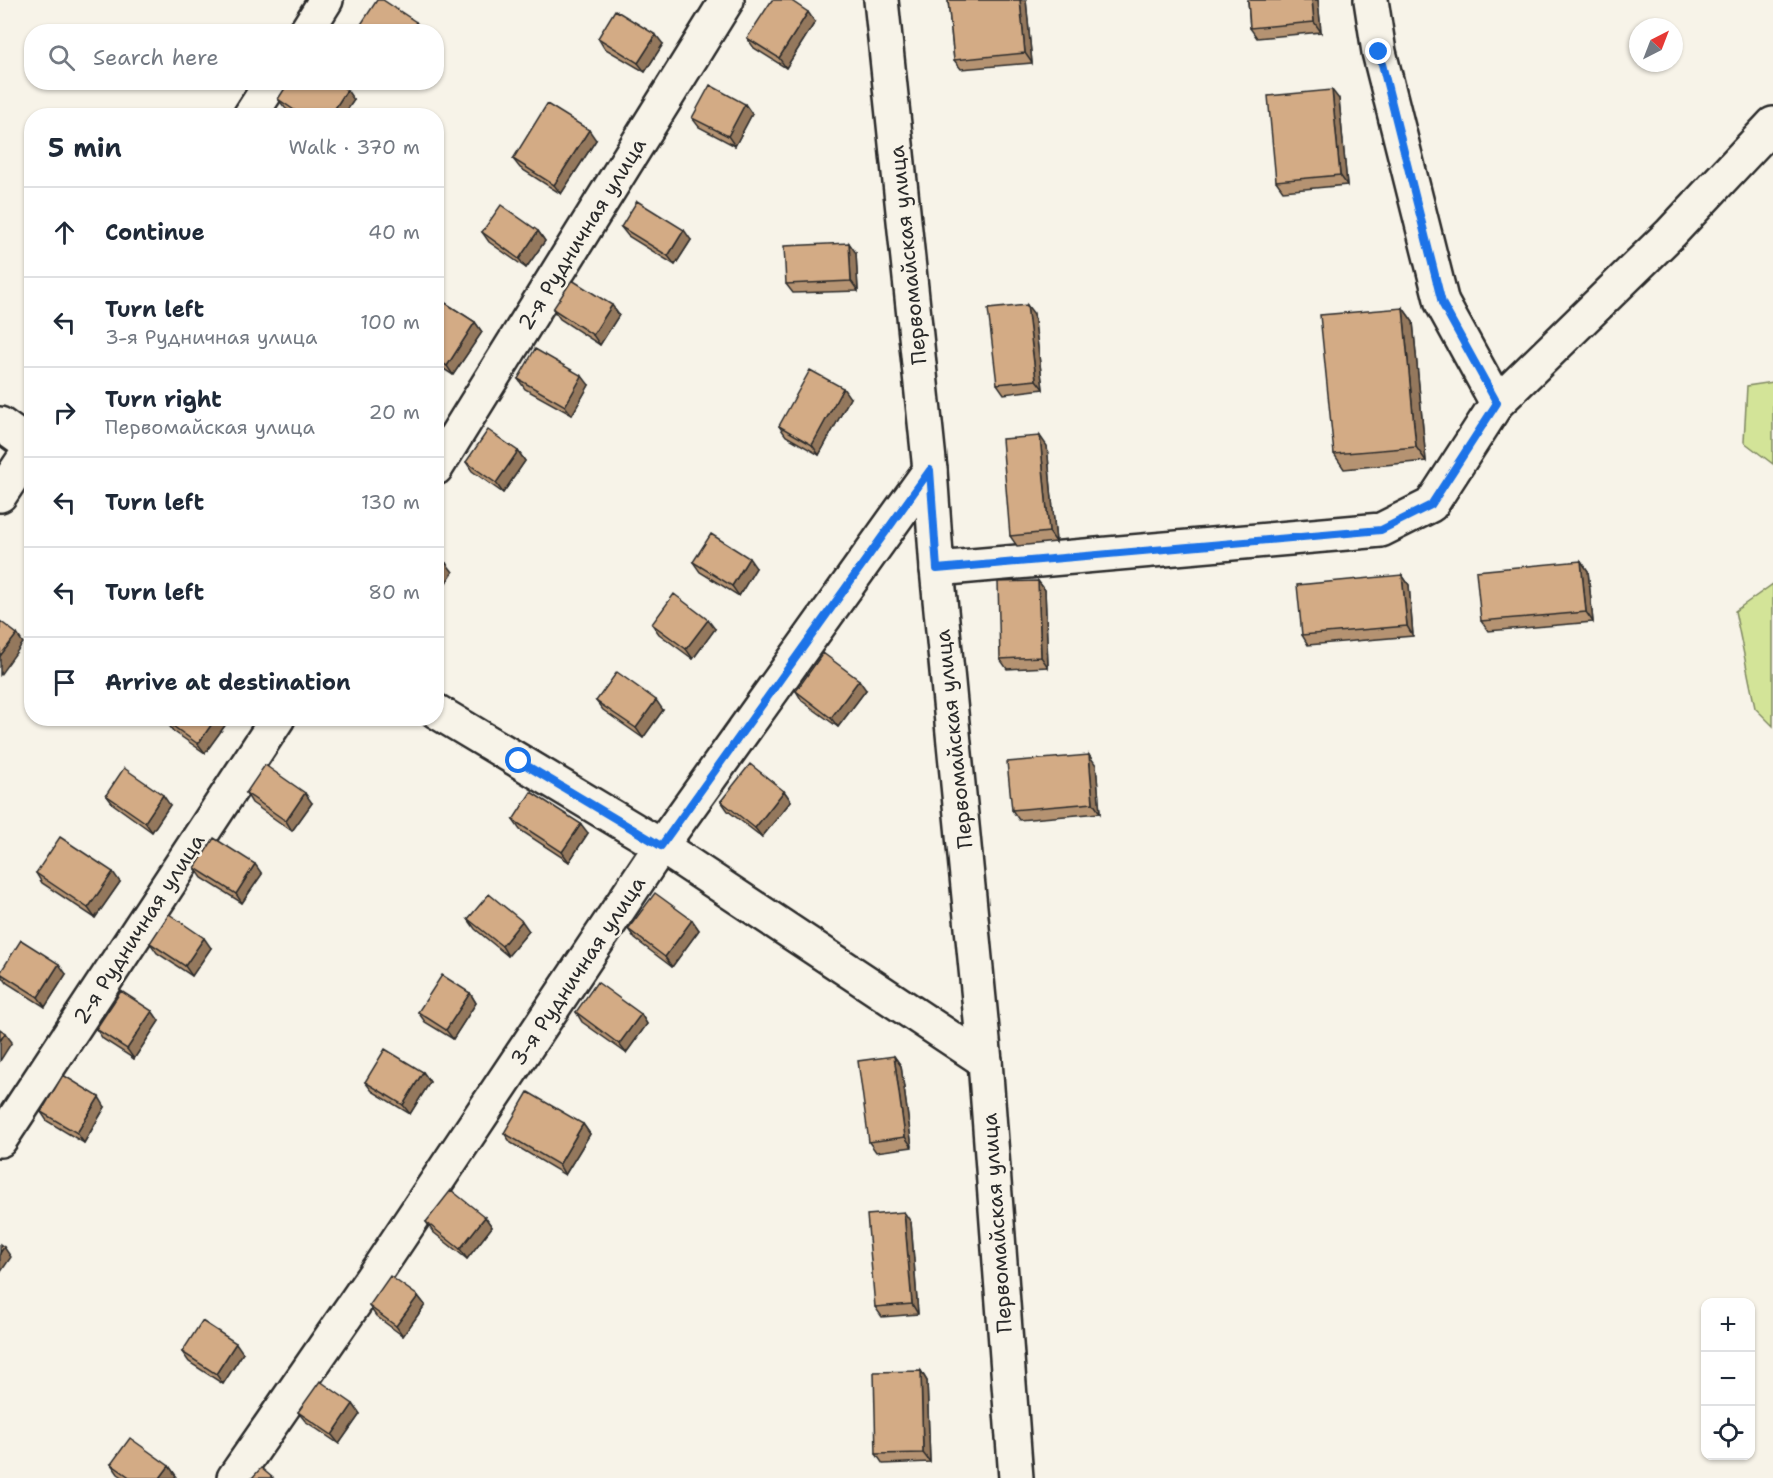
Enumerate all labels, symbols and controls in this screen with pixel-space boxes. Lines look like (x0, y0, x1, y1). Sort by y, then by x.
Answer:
north arrow (1629, 18, 1683, 72)
search box (24, 24, 444, 90)
route end (1365, 38, 1391, 64)
icon: search (45, 41, 78, 74)
text: Search here (93, 43, 219, 72)
text: 5 min (48, 130, 122, 165)
street label: 2-я Рудничная улица (511, 133, 653, 335)
text: Walk · 370 m (289, 134, 420, 160)
street label: Первомайская улица (883, 144, 933, 366)
icon: ahead (48, 216, 81, 249)
text: Continue (105, 218, 205, 247)
text: 40 m (368, 219, 420, 245)
text: Turn left (105, 295, 204, 324)
icon: left (48, 306, 81, 339)
text: 100 m (360, 309, 420, 335)
text: 3-я Рудничная улица (105, 324, 317, 350)
text: Turn right (105, 385, 222, 414)
icon: right (48, 396, 81, 429)
text: 20 m (369, 399, 420, 425)
text: Первомайская улица (105, 414, 315, 440)
icon: left (48, 486, 81, 519)
text: Turn left (105, 488, 204, 517)
text: 130 m (361, 489, 420, 515)
icon: left (48, 576, 81, 609)
text: Turn left (105, 578, 204, 607)
text: 80 m (368, 579, 420, 605)
street label: Первомайская улица (929, 628, 979, 850)
icon: arrive (48, 666, 81, 699)
text: Arrive at destination (105, 668, 351, 697)
route start (505, 747, 531, 773)
street label: 2-я Рудничная улица (67, 828, 211, 1030)
street label: 3-я Рудничная улица (504, 871, 652, 1071)
street label: Первомайская улица (975, 1112, 1019, 1334)
map controls (1701, 1298, 1755, 1460)
button: + (1701, 1298, 1755, 1352)
button: − (1701, 1352, 1755, 1406)
button: locate (1701, 1406, 1755, 1460)

